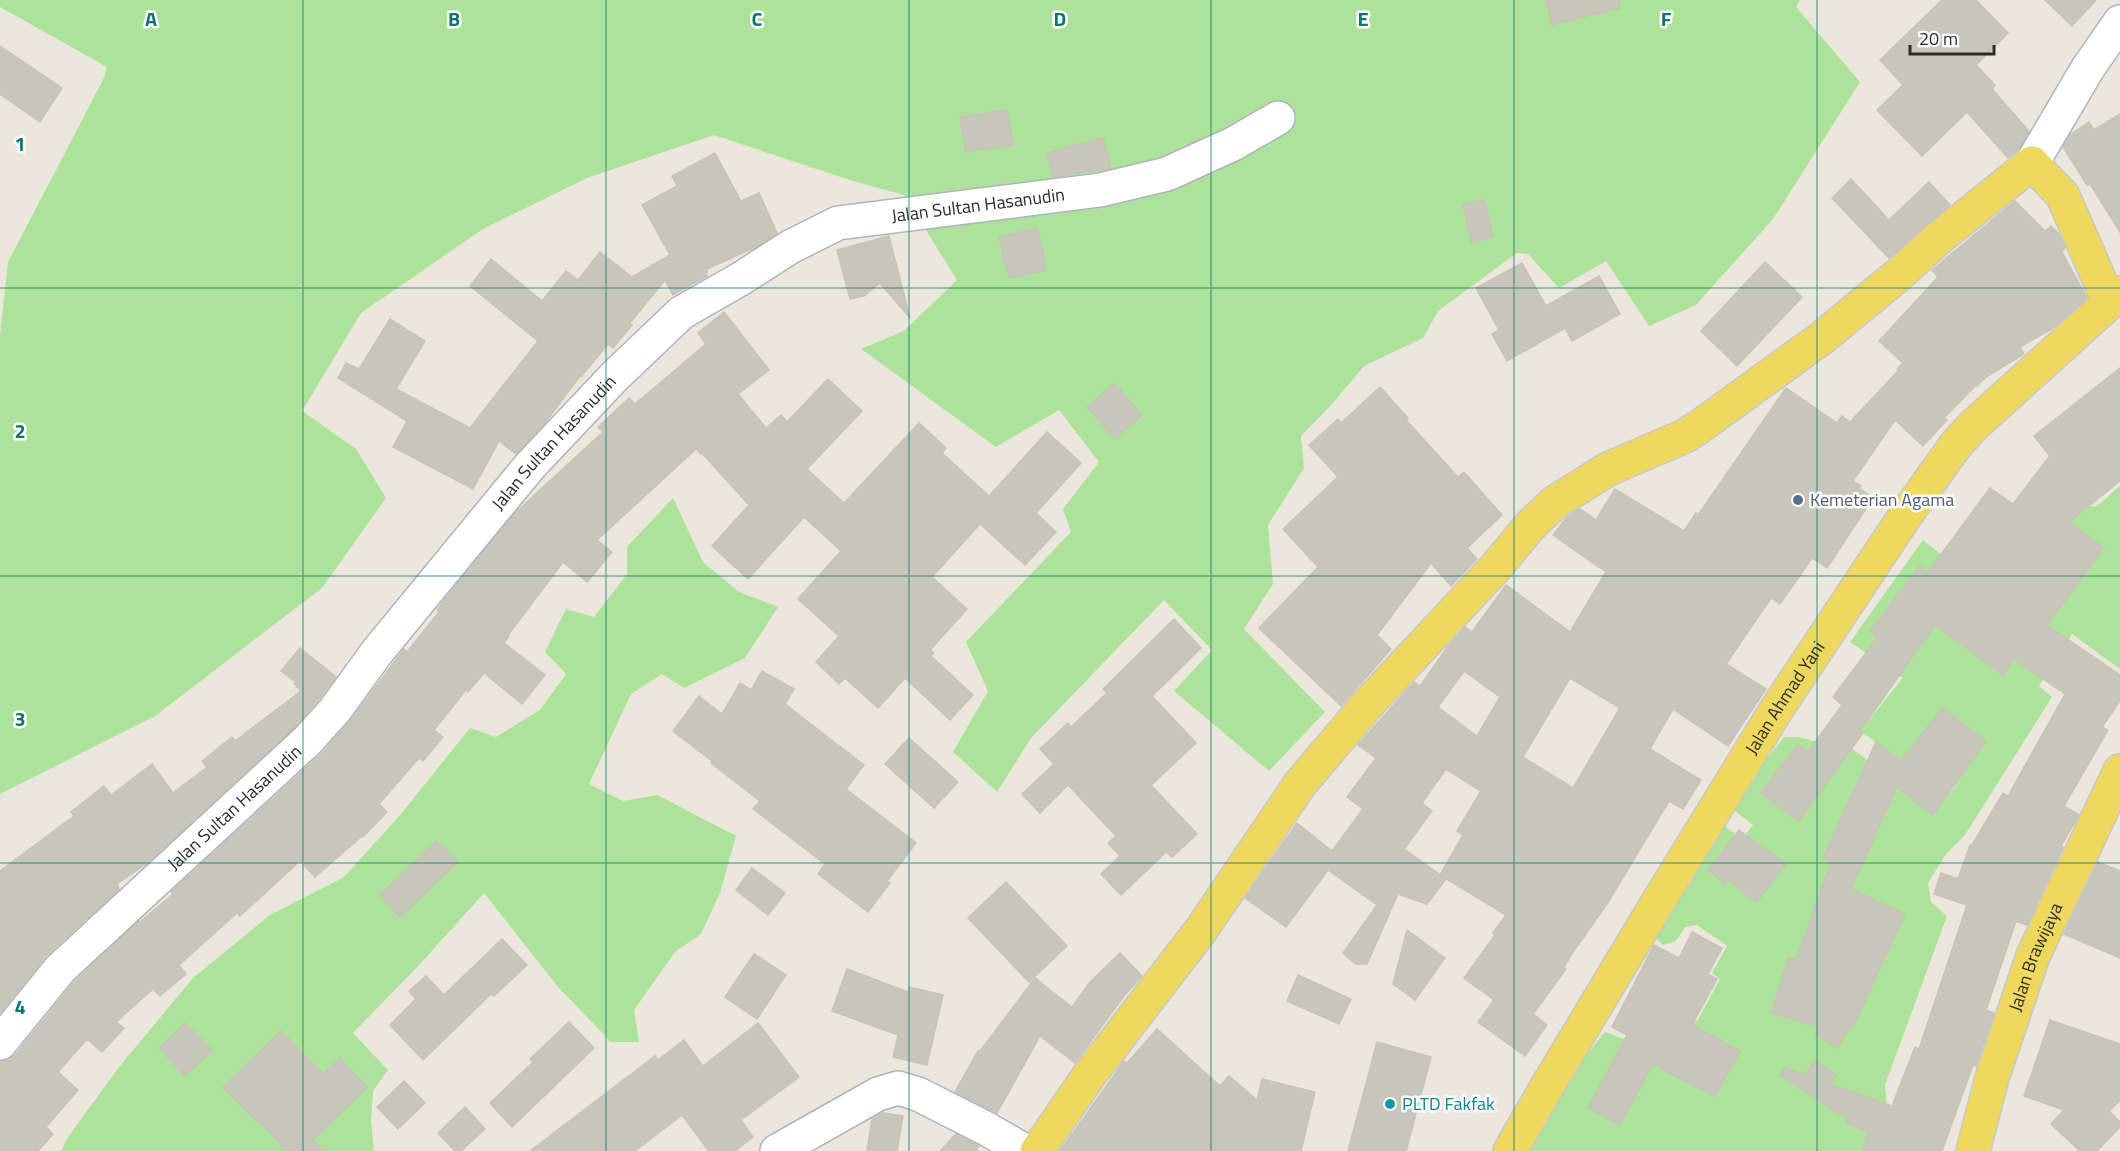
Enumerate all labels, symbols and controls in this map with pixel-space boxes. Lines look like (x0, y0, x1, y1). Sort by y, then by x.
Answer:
text: A (145, 3, 157, 34)
text: B (448, 3, 460, 34)
text: C (752, 3, 763, 34)
text: D (1054, 3, 1066, 34)
text: E (1357, 3, 1369, 34)
text: F (1661, 3, 1672, 34)
scale bar (1910, 18, 1994, 56)
text: 20 m (1919, 25, 1958, 52)
text: 1 (14, 128, 26, 159)
street label: Jalan Sultan Hasanudin (890, 181, 1066, 229)
street label: Jalan Sultan Hasanudin (485, 369, 622, 516)
text: 2 (14, 415, 26, 446)
place label: Kemeterian Agama (1810, 486, 1954, 513)
marker: Kemeterian Agama (1791, 493, 1805, 507)
street label: Jalan Ahmad Yani (1738, 636, 1831, 760)
text: 3 (14, 703, 26, 734)
street label: Jalan Sultan Hasanudin (161, 738, 308, 876)
street label: Jalan Brawijaya (2001, 898, 2069, 1015)
text: 4 (14, 991, 26, 1022)
place label: PLTD Fakfak (1402, 1090, 1495, 1117)
marker: PLTD Fakfak (1383, 1097, 1397, 1111)

